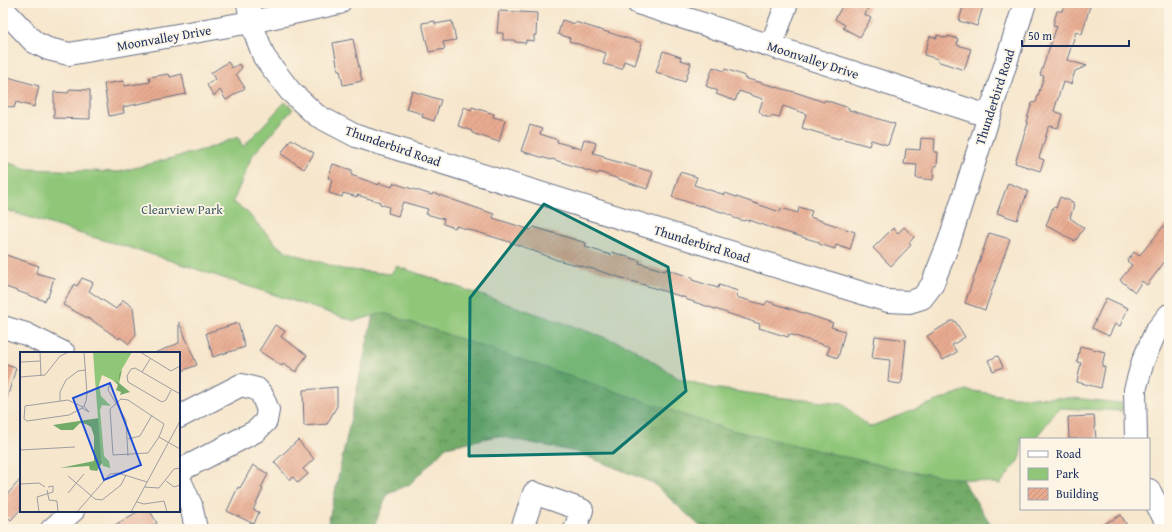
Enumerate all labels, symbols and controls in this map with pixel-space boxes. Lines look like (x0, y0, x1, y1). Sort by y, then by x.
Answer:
street label: Moonvalley Drive (115, 20, 213, 56)
scale bar (1022, 22, 1129, 48)
text: 50 m (1028, 27, 1052, 44)
street label: Moonvalley Drive (765, 36, 861, 84)
street label: Thunderbird Road (971, 46, 1019, 147)
street label: Thunderbird Road (343, 121, 443, 171)
park label: Clearview Park (141, 200, 223, 219)
street label: Thunderbird Road (651, 220, 753, 268)
inset map (20, 352, 180, 512)
legend (1020, 438, 1150, 510)
text: Road (1056, 445, 1082, 462)
text: Park (1056, 465, 1080, 482)
text: Building (1056, 485, 1099, 502)

